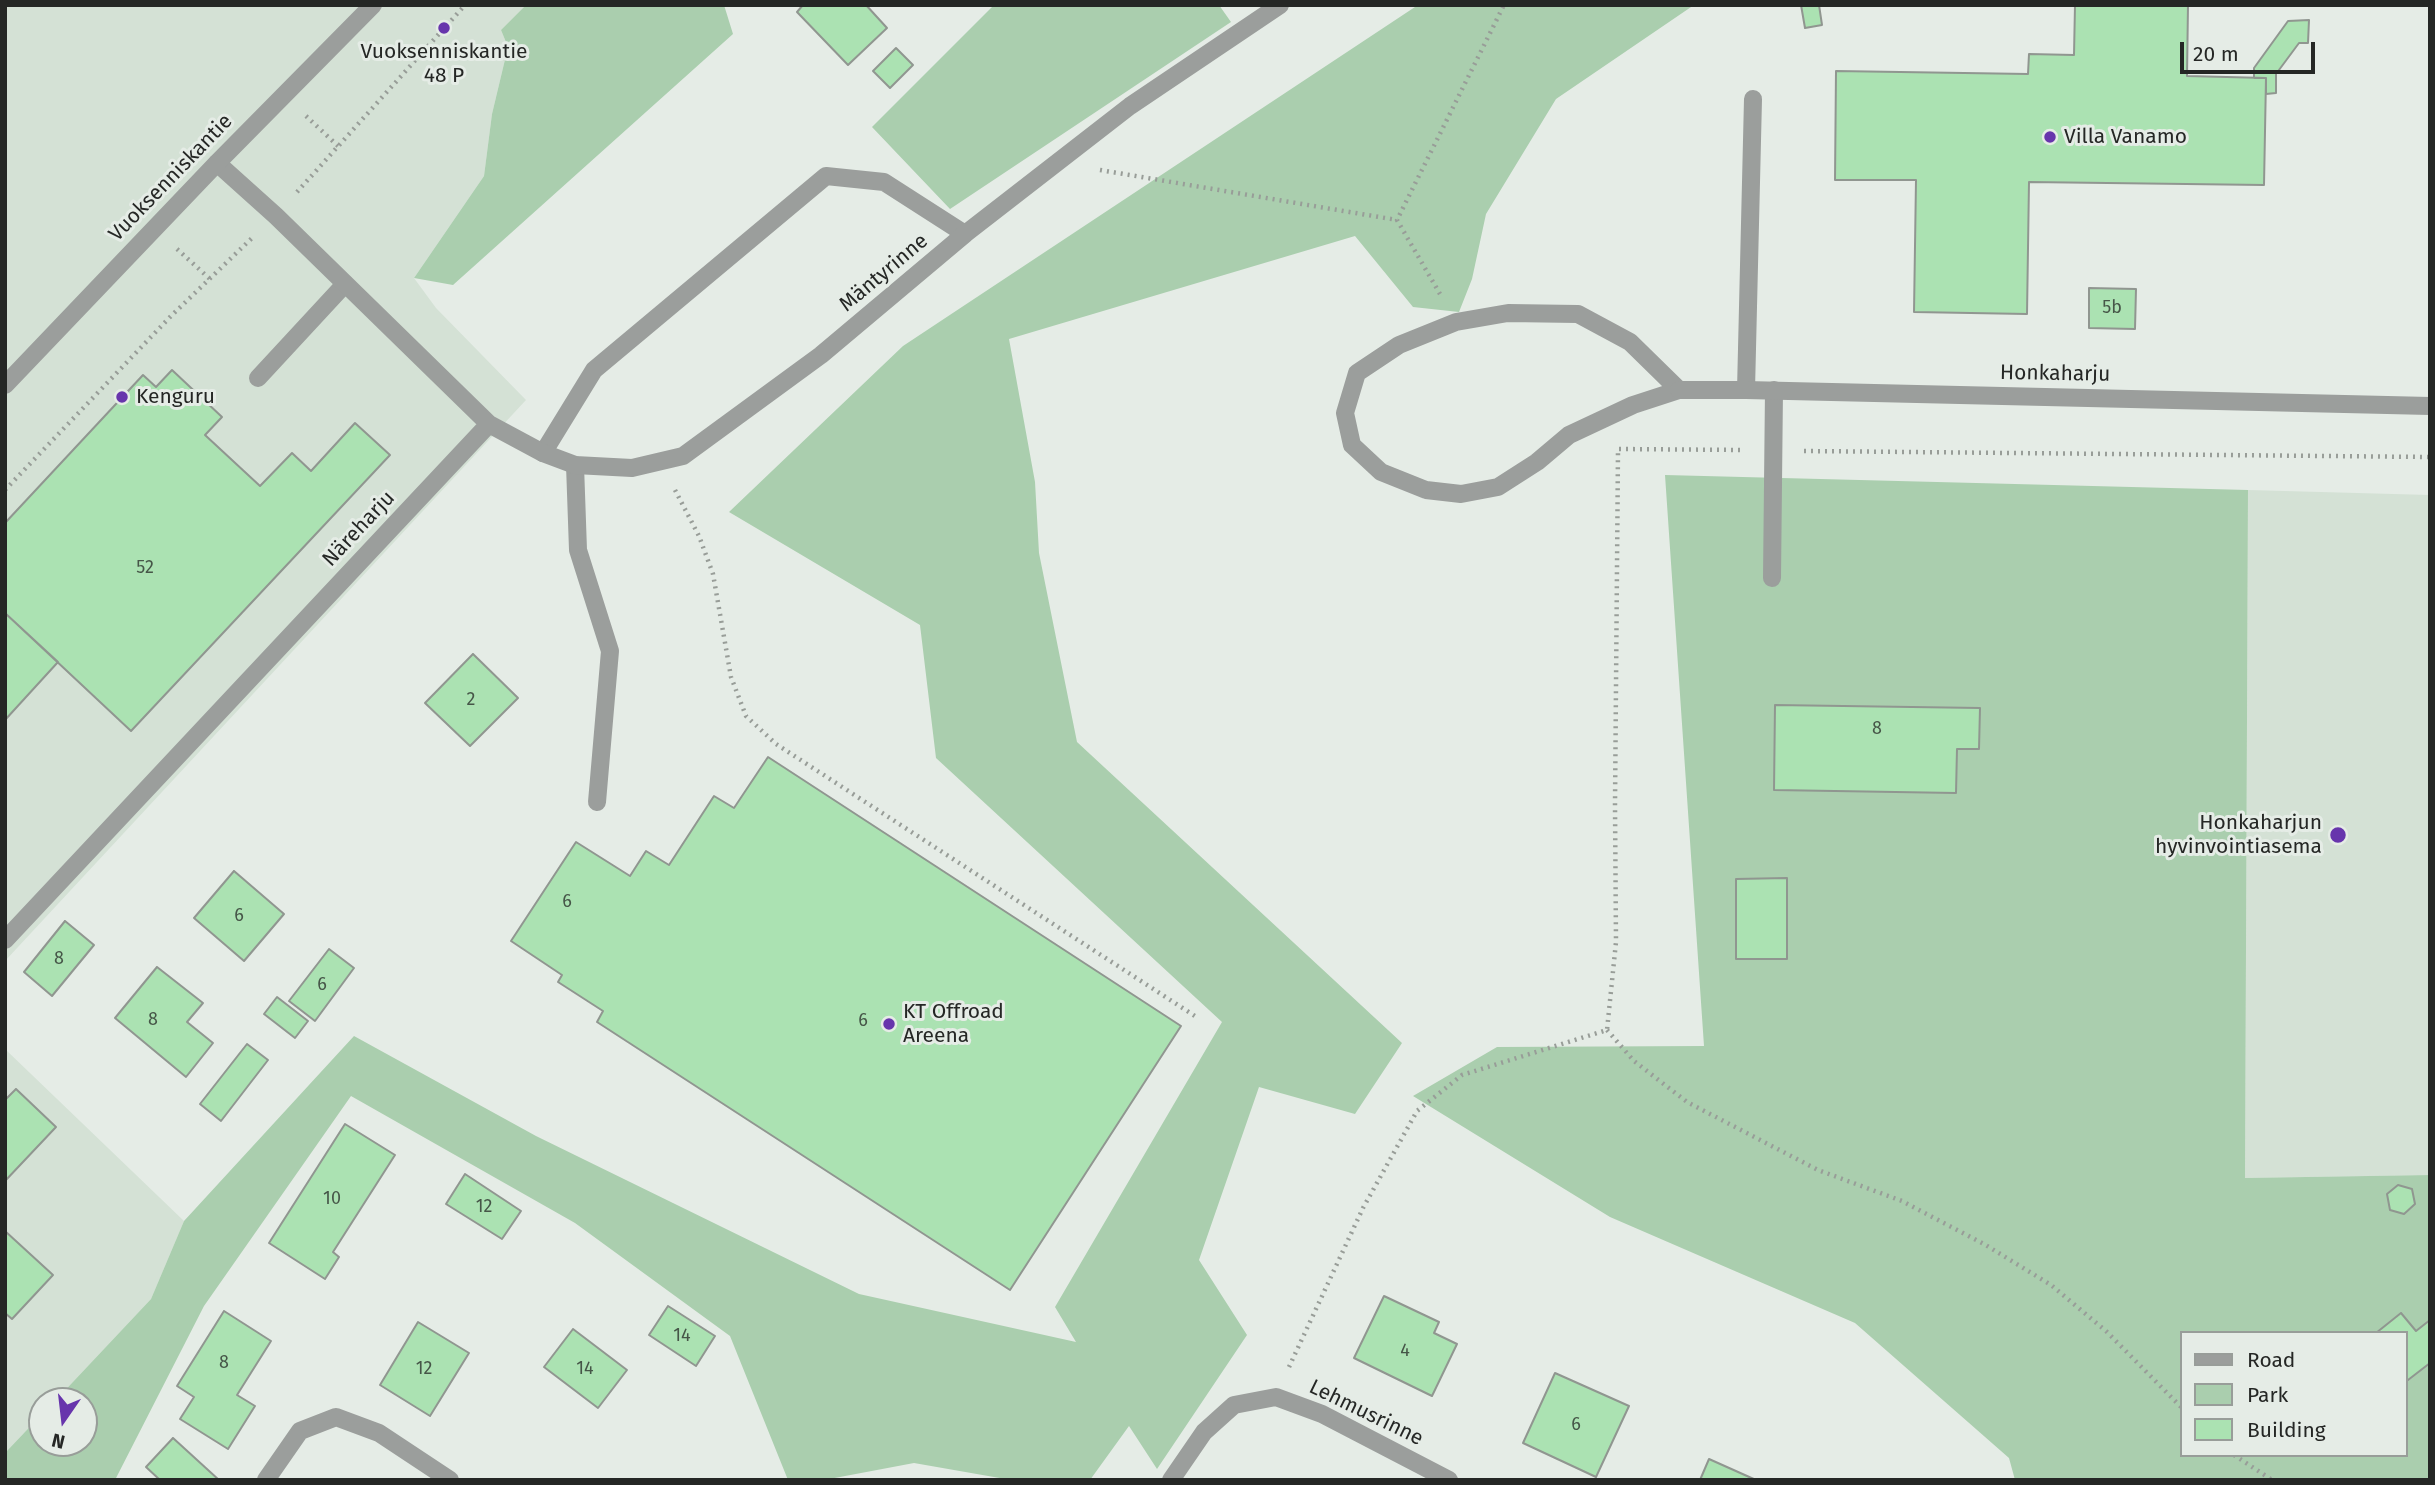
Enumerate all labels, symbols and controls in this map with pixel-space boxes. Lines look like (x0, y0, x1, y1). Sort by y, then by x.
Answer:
marker: Vuoksenniskantie 48 P (436, 20, 452, 36)
scale bar (2183, 28, 2318, 72)
place label: Vuoksenniskantie 48 P (360, 39, 528, 89)
text: 20 m (2193, 41, 2239, 67)
street label: Vuoksenniskantie (104, 109, 238, 247)
place label: Villa Vanamo (2064, 124, 2187, 150)
marker: Villa Vanamo (2042, 129, 2058, 145)
street label: Mäntyrinne (835, 229, 933, 317)
house number: 5b (2102, 297, 2122, 319)
street label: Honkaharju (2000, 360, 2110, 388)
place label: Kenguru (136, 384, 215, 410)
marker: Kenguru (114, 389, 130, 405)
street label: Näreharju (318, 486, 400, 572)
house number: 52 (136, 557, 154, 579)
house number: 2 (467, 689, 475, 711)
house number: 8 (1872, 718, 1882, 740)
place label: Honkaharjun hyvinvointiasema (2155, 810, 2322, 860)
marker: Honkaharjun hyvinvointiasema (2328, 825, 2348, 845)
house number: 6 (562, 891, 572, 913)
house number: 6 (234, 905, 244, 927)
house number: 8 (54, 948, 64, 970)
house number: 6 (317, 974, 327, 996)
place label: KT Offroad Areena (903, 999, 1004, 1049)
house number: 8 (148, 1009, 158, 1031)
house number: 6 (858, 1010, 868, 1032)
marker: KT Offroad Areena (881, 1016, 897, 1032)
house number: 10 (323, 1188, 341, 1210)
house number: 12 (476, 1196, 492, 1218)
house number: 14 (673, 1325, 691, 1347)
legend (2180, 1331, 2407, 1457)
house number: 4 (1400, 1340, 1410, 1362)
text: Road (2247, 1347, 2295, 1373)
house number: 8 (219, 1352, 229, 1374)
house number: 12 (416, 1358, 432, 1380)
house number: 14 (576, 1358, 594, 1380)
street label: Lehmusrinne (1305, 1375, 1427, 1451)
text: Park (2247, 1382, 2288, 1408)
north arrow (28, 1387, 98, 1457)
house number: 6 (1571, 1414, 1581, 1436)
text: Building (2247, 1417, 2326, 1443)
text: N (49, 1428, 67, 1454)

